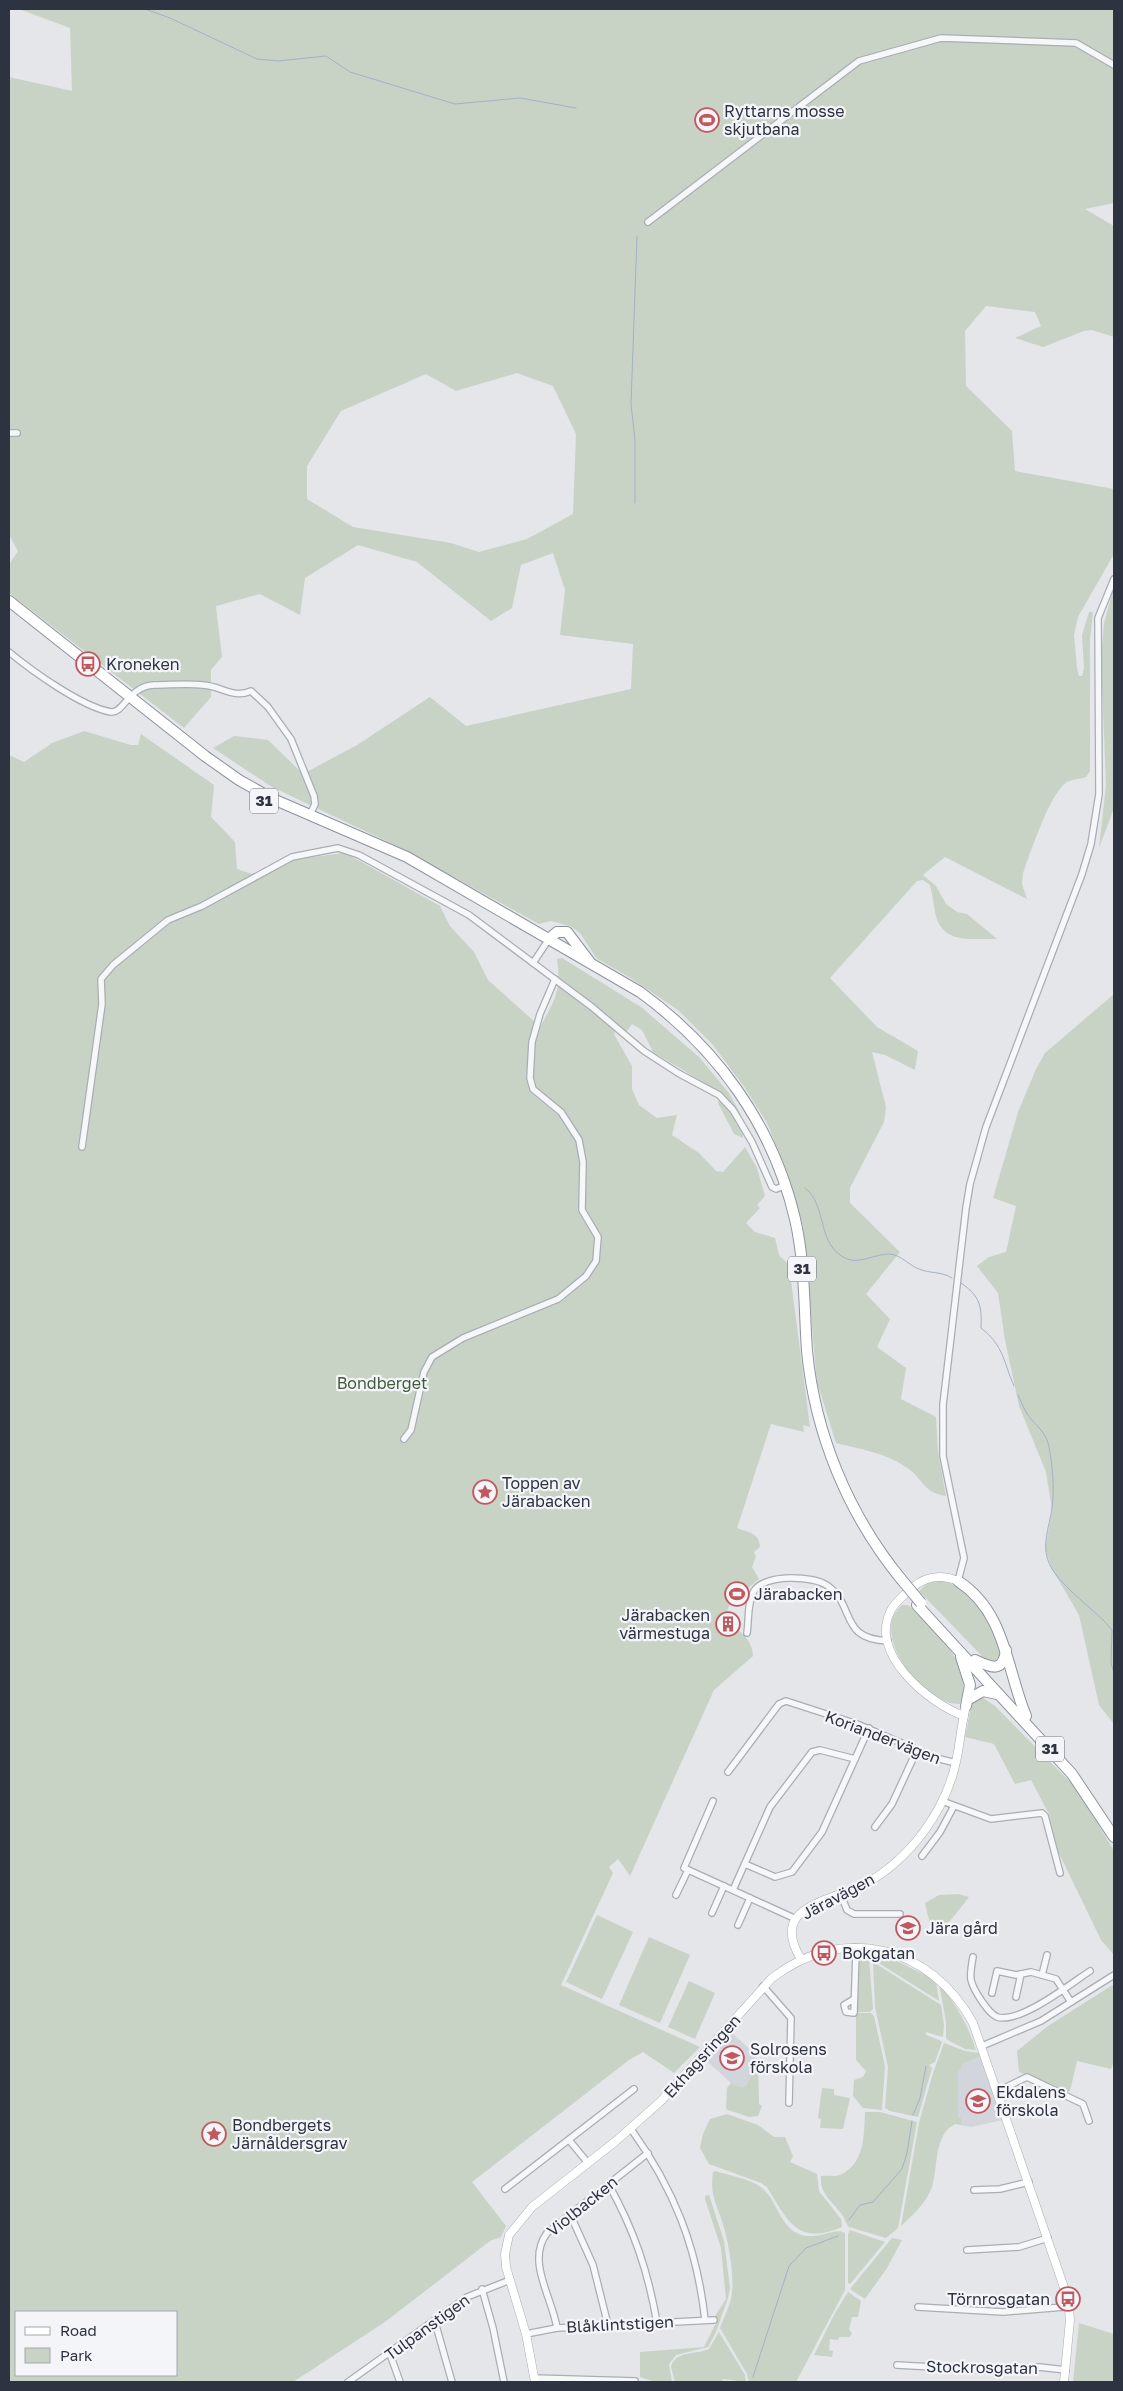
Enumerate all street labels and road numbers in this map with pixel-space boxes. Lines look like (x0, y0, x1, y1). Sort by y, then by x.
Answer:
road number: 31 (250, 788, 278, 814)
road number: 31 (788, 1256, 816, 1282)
street label: Koriandervägen (822, 1706, 944, 1768)
road number: 31 (1036, 1736, 1064, 1762)
street label: Järavägen (798, 1869, 878, 1923)
street label: Ekhagsringen (659, 2010, 745, 2102)
street label: Violbacken (543, 2171, 621, 2241)
street label: Tulpanstigen (381, 2289, 473, 2365)
street label: Blåklintstigen (566, 2311, 674, 2337)
street label: Stockrosgatan (926, 2356, 1038, 2378)

